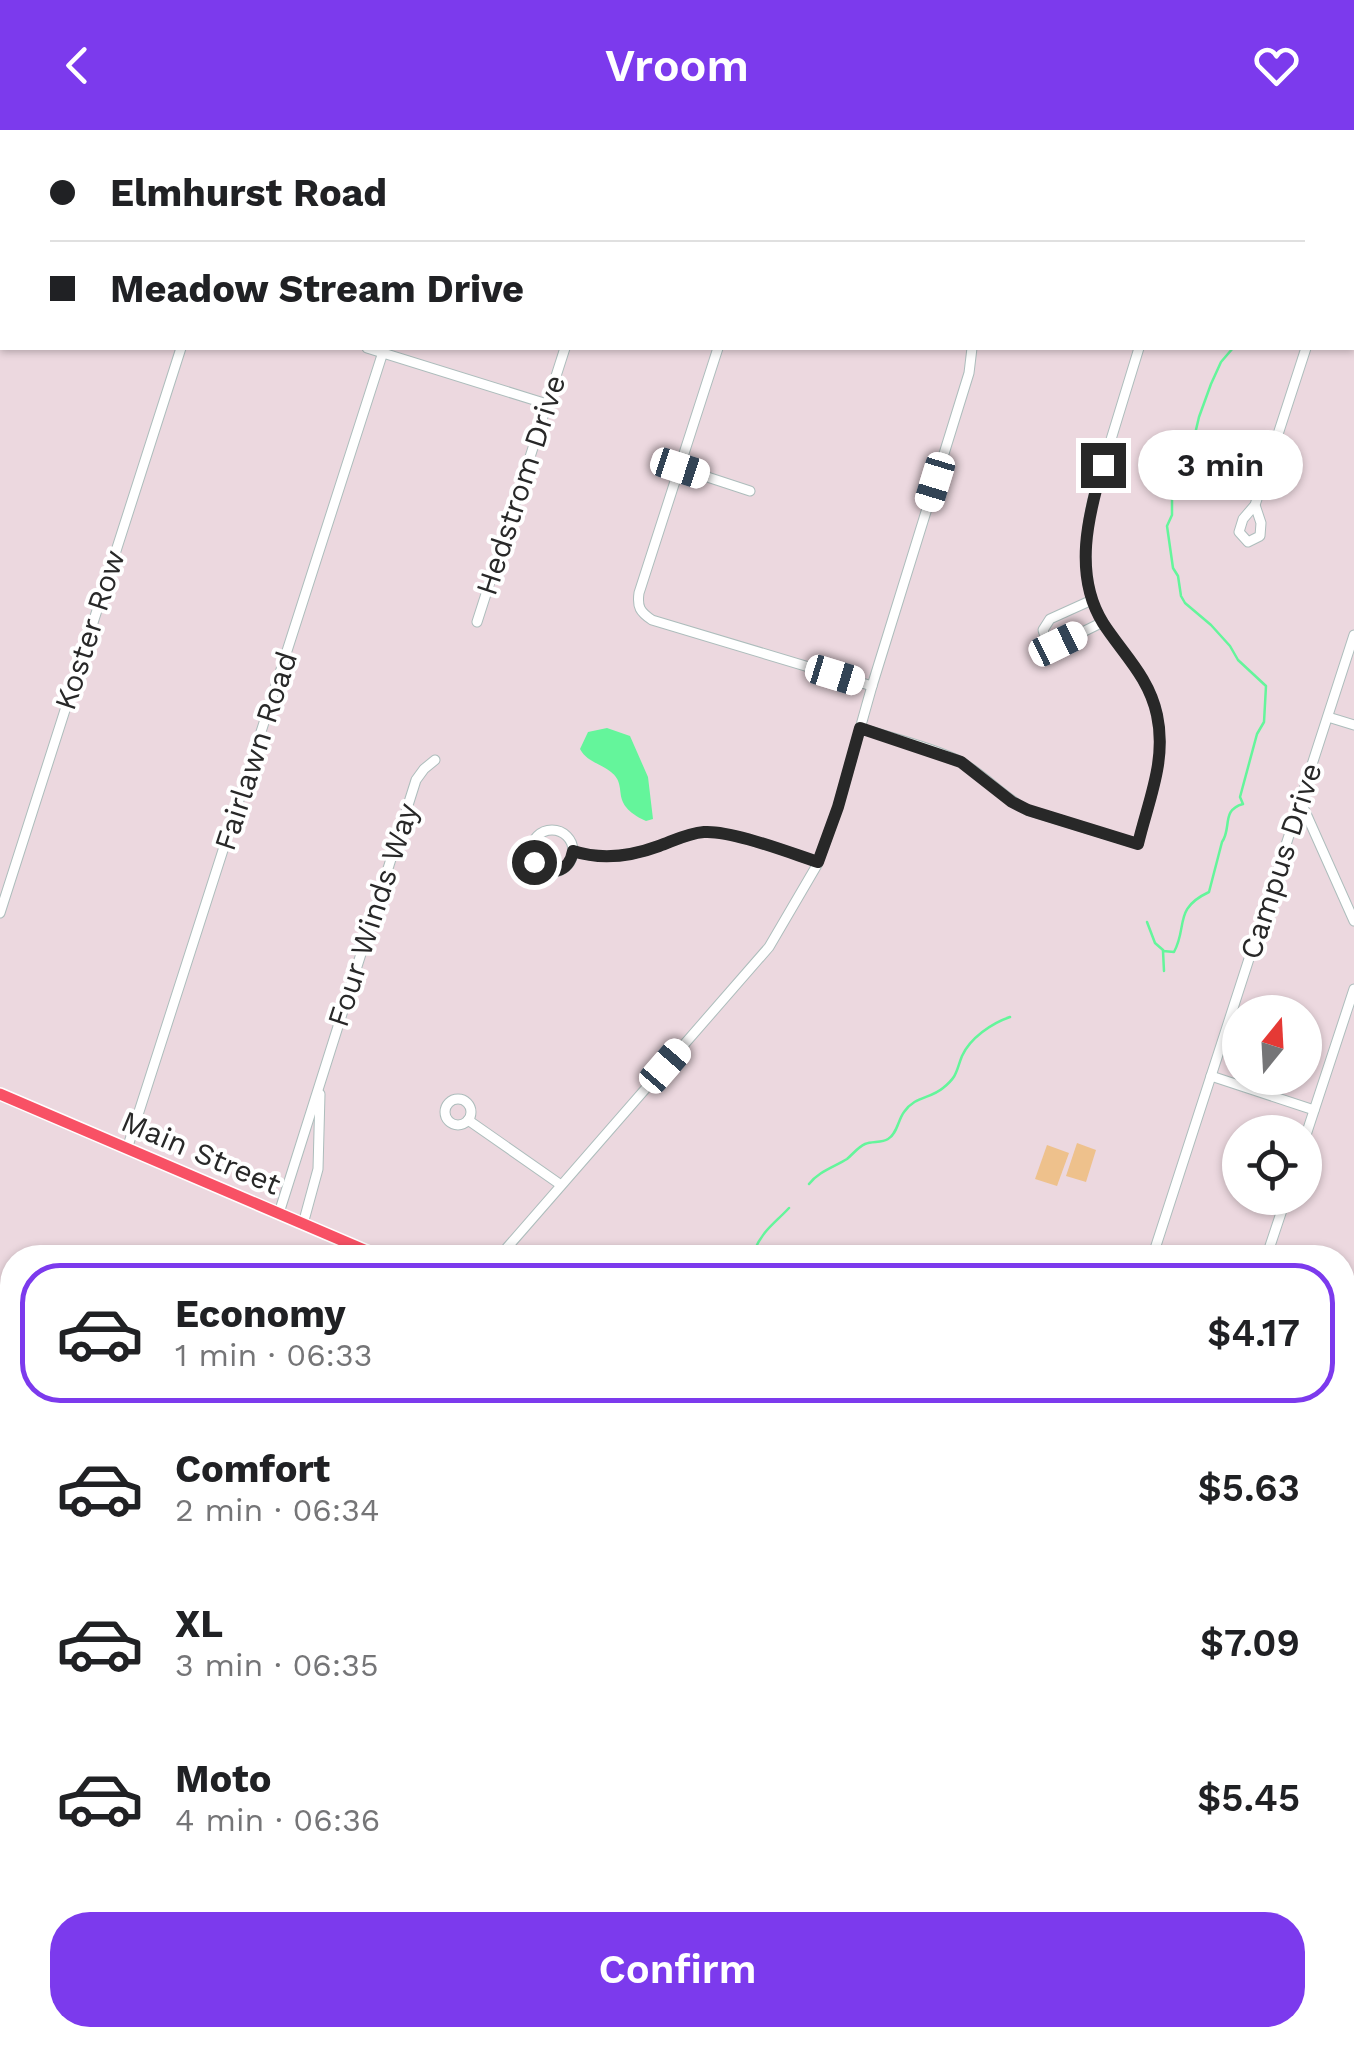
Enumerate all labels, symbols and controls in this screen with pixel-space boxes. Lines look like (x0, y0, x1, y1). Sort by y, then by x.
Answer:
icon: back (50, 38, 105, 93)
icon: heart (1249, 38, 1304, 93)
text: Vroom (605, 39, 749, 92)
text: Elmhurst Road (110, 171, 387, 215)
text: Meadow Stream Drive (110, 267, 524, 311)
street label: Hedstrom Drive (468, 370, 573, 599)
callout: 3 min (1138, 430, 1303, 500)
route end (1081, 443, 1126, 488)
car (647, 444, 713, 492)
text: 3 min (1177, 446, 1264, 484)
car (912, 449, 958, 515)
street label: Koster Row (47, 546, 132, 714)
car (1024, 617, 1092, 671)
street label: Fairlawn Road (207, 647, 304, 855)
car (802, 652, 868, 698)
street label: Campus Drive (1232, 758, 1329, 963)
street label: Four Winds Way (320, 798, 425, 1031)
route start (512, 840, 557, 885)
north arrow (1222, 995, 1322, 1095)
map controls (1222, 995, 1322, 1215)
car (634, 1034, 696, 1098)
street label: Main Street (116, 1103, 286, 1202)
button: locate (1222, 1115, 1322, 1215)
icon: car (55, 1288, 145, 1378)
text: Economy (175, 1292, 346, 1336)
text: $4.17 (1207, 1311, 1300, 1355)
text: 1 min · 06:33 (175, 1336, 372, 1374)
icon: car (55, 1443, 145, 1533)
text: Comfort (175, 1447, 330, 1491)
text: $5.63 (1198, 1466, 1300, 1510)
text: 2 min · 06:34 (175, 1491, 379, 1529)
icon: car (55, 1598, 145, 1688)
text: XL (175, 1602, 223, 1646)
text: $7.09 (1200, 1621, 1300, 1665)
text: 3 min · 06:35 (175, 1646, 379, 1684)
icon: car (55, 1753, 145, 1843)
text: Moto (175, 1757, 271, 1801)
text: $5.45 (1197, 1776, 1300, 1820)
text: 4 min · 06:36 (175, 1801, 380, 1839)
button: Confirm (50, 1912, 1305, 2027)

